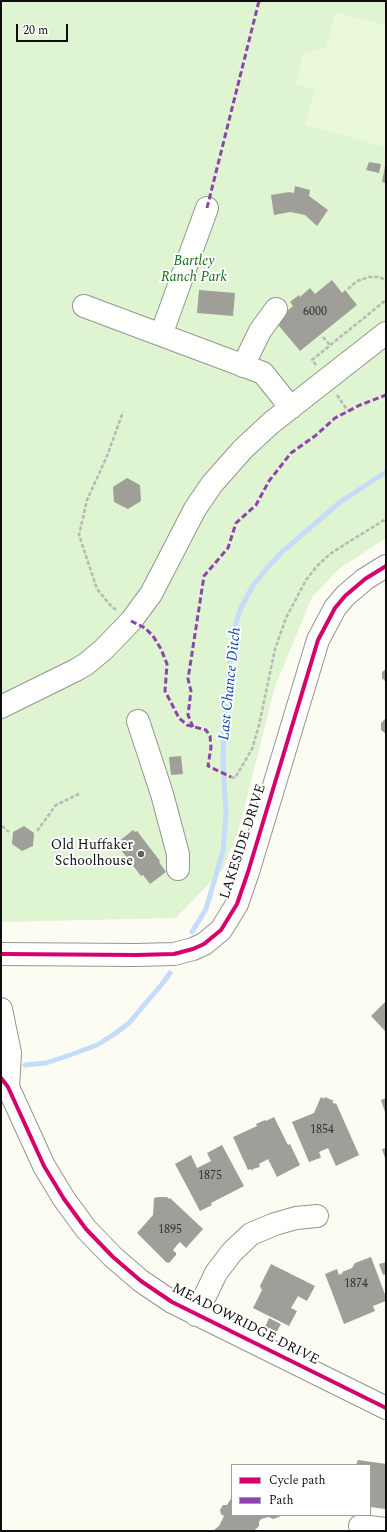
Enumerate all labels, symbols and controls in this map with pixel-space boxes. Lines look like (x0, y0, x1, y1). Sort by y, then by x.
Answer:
scale bar (18, 16, 70, 42)
text: 20 m (23, 21, 48, 40)
park label: Bartley Ranch Park (161, 254, 227, 286)
house number: 6000 (303, 306, 327, 320)
water label: Last Chance Ditch (216, 627, 246, 741)
street label: LAKESIDE DRIVE (218, 782, 270, 902)
place label: Old Huffaker Schoolhouse (51, 838, 133, 870)
marker: Old Huffaker Schoolhouse (136, 849, 146, 859)
house number: 1854 (310, 1124, 334, 1138)
house number: 1875 (198, 1170, 222, 1184)
house number: 1895 (158, 1224, 182, 1238)
house number: 1874 (344, 1278, 368, 1292)
street label: MEADOWRIDGE DRIVE (169, 1281, 321, 1369)
legend (231, 1464, 371, 1516)
text: Cycle path (269, 1471, 326, 1490)
text: Path (269, 1491, 294, 1510)

